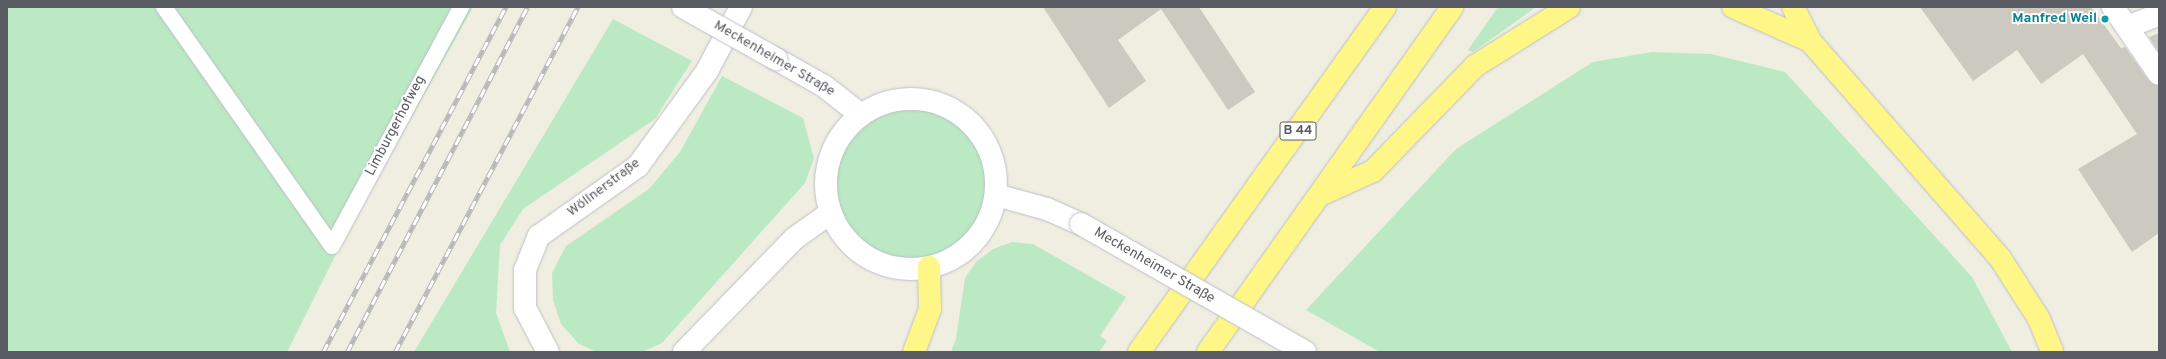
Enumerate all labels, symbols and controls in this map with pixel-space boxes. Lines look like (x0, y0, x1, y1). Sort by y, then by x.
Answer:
place label: Manfred Weil (2012, 11, 2097, 27)
marker: Manfred Weil (2100, 14, 2110, 24)
street label: Meckenheimer Straße (710, 17, 838, 101)
street label: Limburgerhofweg (362, 73, 430, 179)
road number: B 44 (1279, 120, 1317, 142)
street label: Wöllnerstraße (564, 155, 644, 221)
street label: Meckenheimer Straße (1090, 224, 1218, 308)

